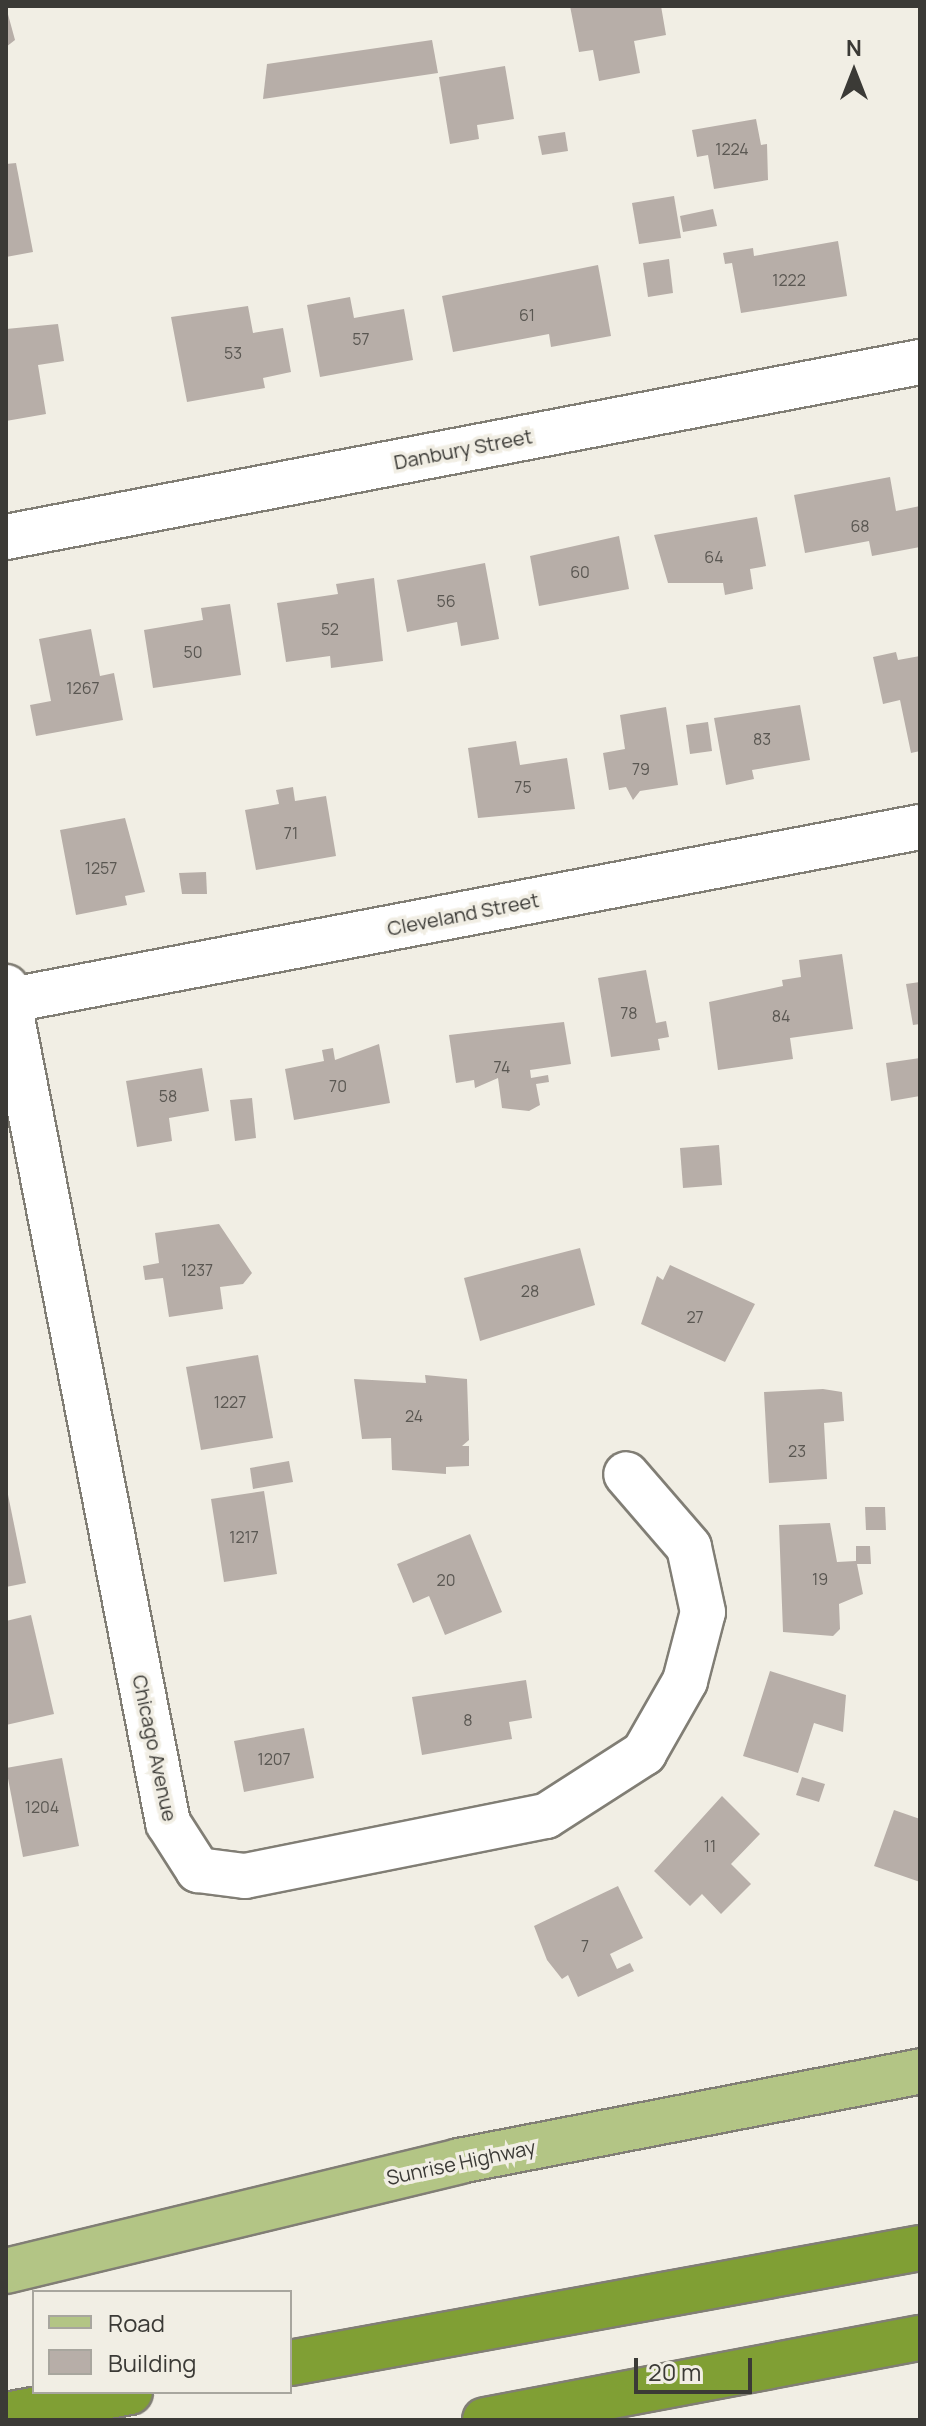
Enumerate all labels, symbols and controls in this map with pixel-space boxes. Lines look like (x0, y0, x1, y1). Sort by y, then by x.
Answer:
north arrow (814, 32, 894, 112)
text: N (846, 33, 862, 63)
house number: 1224 (715, 139, 749, 159)
house number: 1222 (772, 270, 806, 290)
house number: 61 (519, 305, 535, 325)
house number: 57 (352, 329, 370, 349)
house number: 53 (224, 343, 242, 363)
street label: Danbury Street (392, 424, 534, 474)
house number: 68 (850, 516, 870, 536)
house number: 64 (704, 547, 724, 567)
house number: 60 (570, 562, 590, 582)
house number: 56 (436, 591, 456, 611)
house number: 52 (321, 619, 339, 639)
house number: 50 (184, 642, 202, 662)
house number: 1267 (66, 678, 100, 698)
house number: 83 (753, 729, 771, 749)
house number: 79 (632, 759, 650, 779)
house number: 75 (514, 777, 532, 797)
house number: 71 (284, 823, 298, 843)
house number: 1257 (85, 858, 117, 878)
street label: Cleveland Street (385, 888, 541, 940)
house number: 78 (620, 1003, 638, 1023)
house number: 84 (772, 1006, 790, 1026)
house number: 74 (494, 1057, 510, 1077)
house number: 70 (329, 1076, 347, 1096)
house number: 58 (159, 1086, 177, 1106)
house number: 1237 (181, 1260, 213, 1280)
house number: 28 (521, 1281, 539, 1301)
house number: 27 (686, 1307, 704, 1327)
house number: 1227 (214, 1392, 246, 1412)
house number: 24 (405, 1406, 423, 1426)
house number: 23 (788, 1441, 806, 1461)
house number: 1217 (229, 1527, 259, 1547)
house number: 19 (812, 1569, 828, 1589)
house number: 20 (437, 1570, 455, 1590)
street label: Chicago Avenue (128, 1673, 182, 1823)
house number: 8 (463, 1710, 473, 1730)
house number: 1207 (257, 1749, 291, 1769)
house number: 1204 (25, 1797, 59, 1817)
house number: 11 (704, 1836, 716, 1856)
house number: 7 (581, 1936, 589, 1956)
street label: Sunrise Highway (384, 2134, 538, 2190)
legend (32, 2290, 292, 2394)
text: Road (108, 2306, 165, 2339)
scale bar (638, 2342, 756, 2392)
text: Building (108, 2346, 196, 2379)
text: 20 m (648, 2355, 701, 2388)

